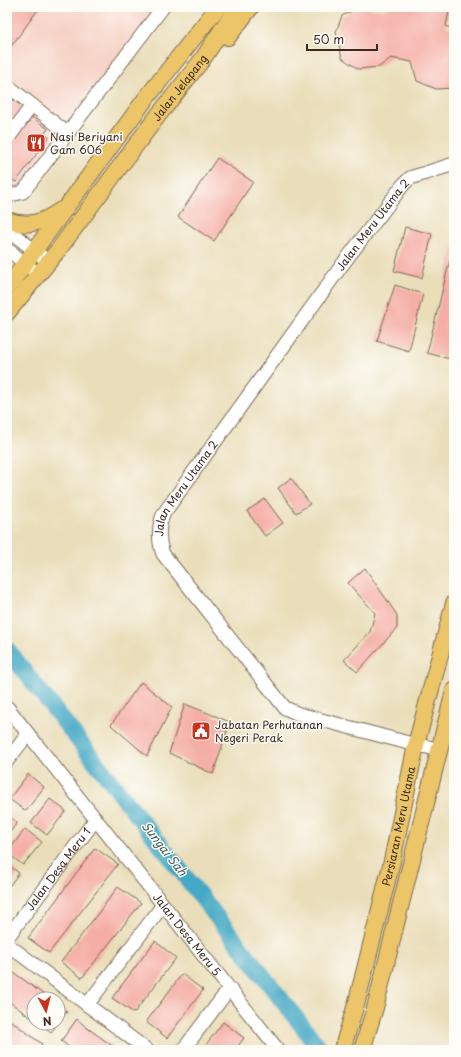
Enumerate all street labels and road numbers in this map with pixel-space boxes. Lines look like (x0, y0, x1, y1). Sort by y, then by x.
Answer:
street label: Jalan Jelapang (148, 51, 211, 124)
street label: Jalan Meru Utama 2 (332, 174, 413, 274)
street label: Jalan Meru Utama 2 (150, 436, 222, 536)
street label: Persiaran Meru Utama (377, 765, 419, 888)
street label: Jalan Desa Meru 1 (21, 824, 95, 914)
street label: Jalan Desa Meru 5 (149, 889, 225, 979)

